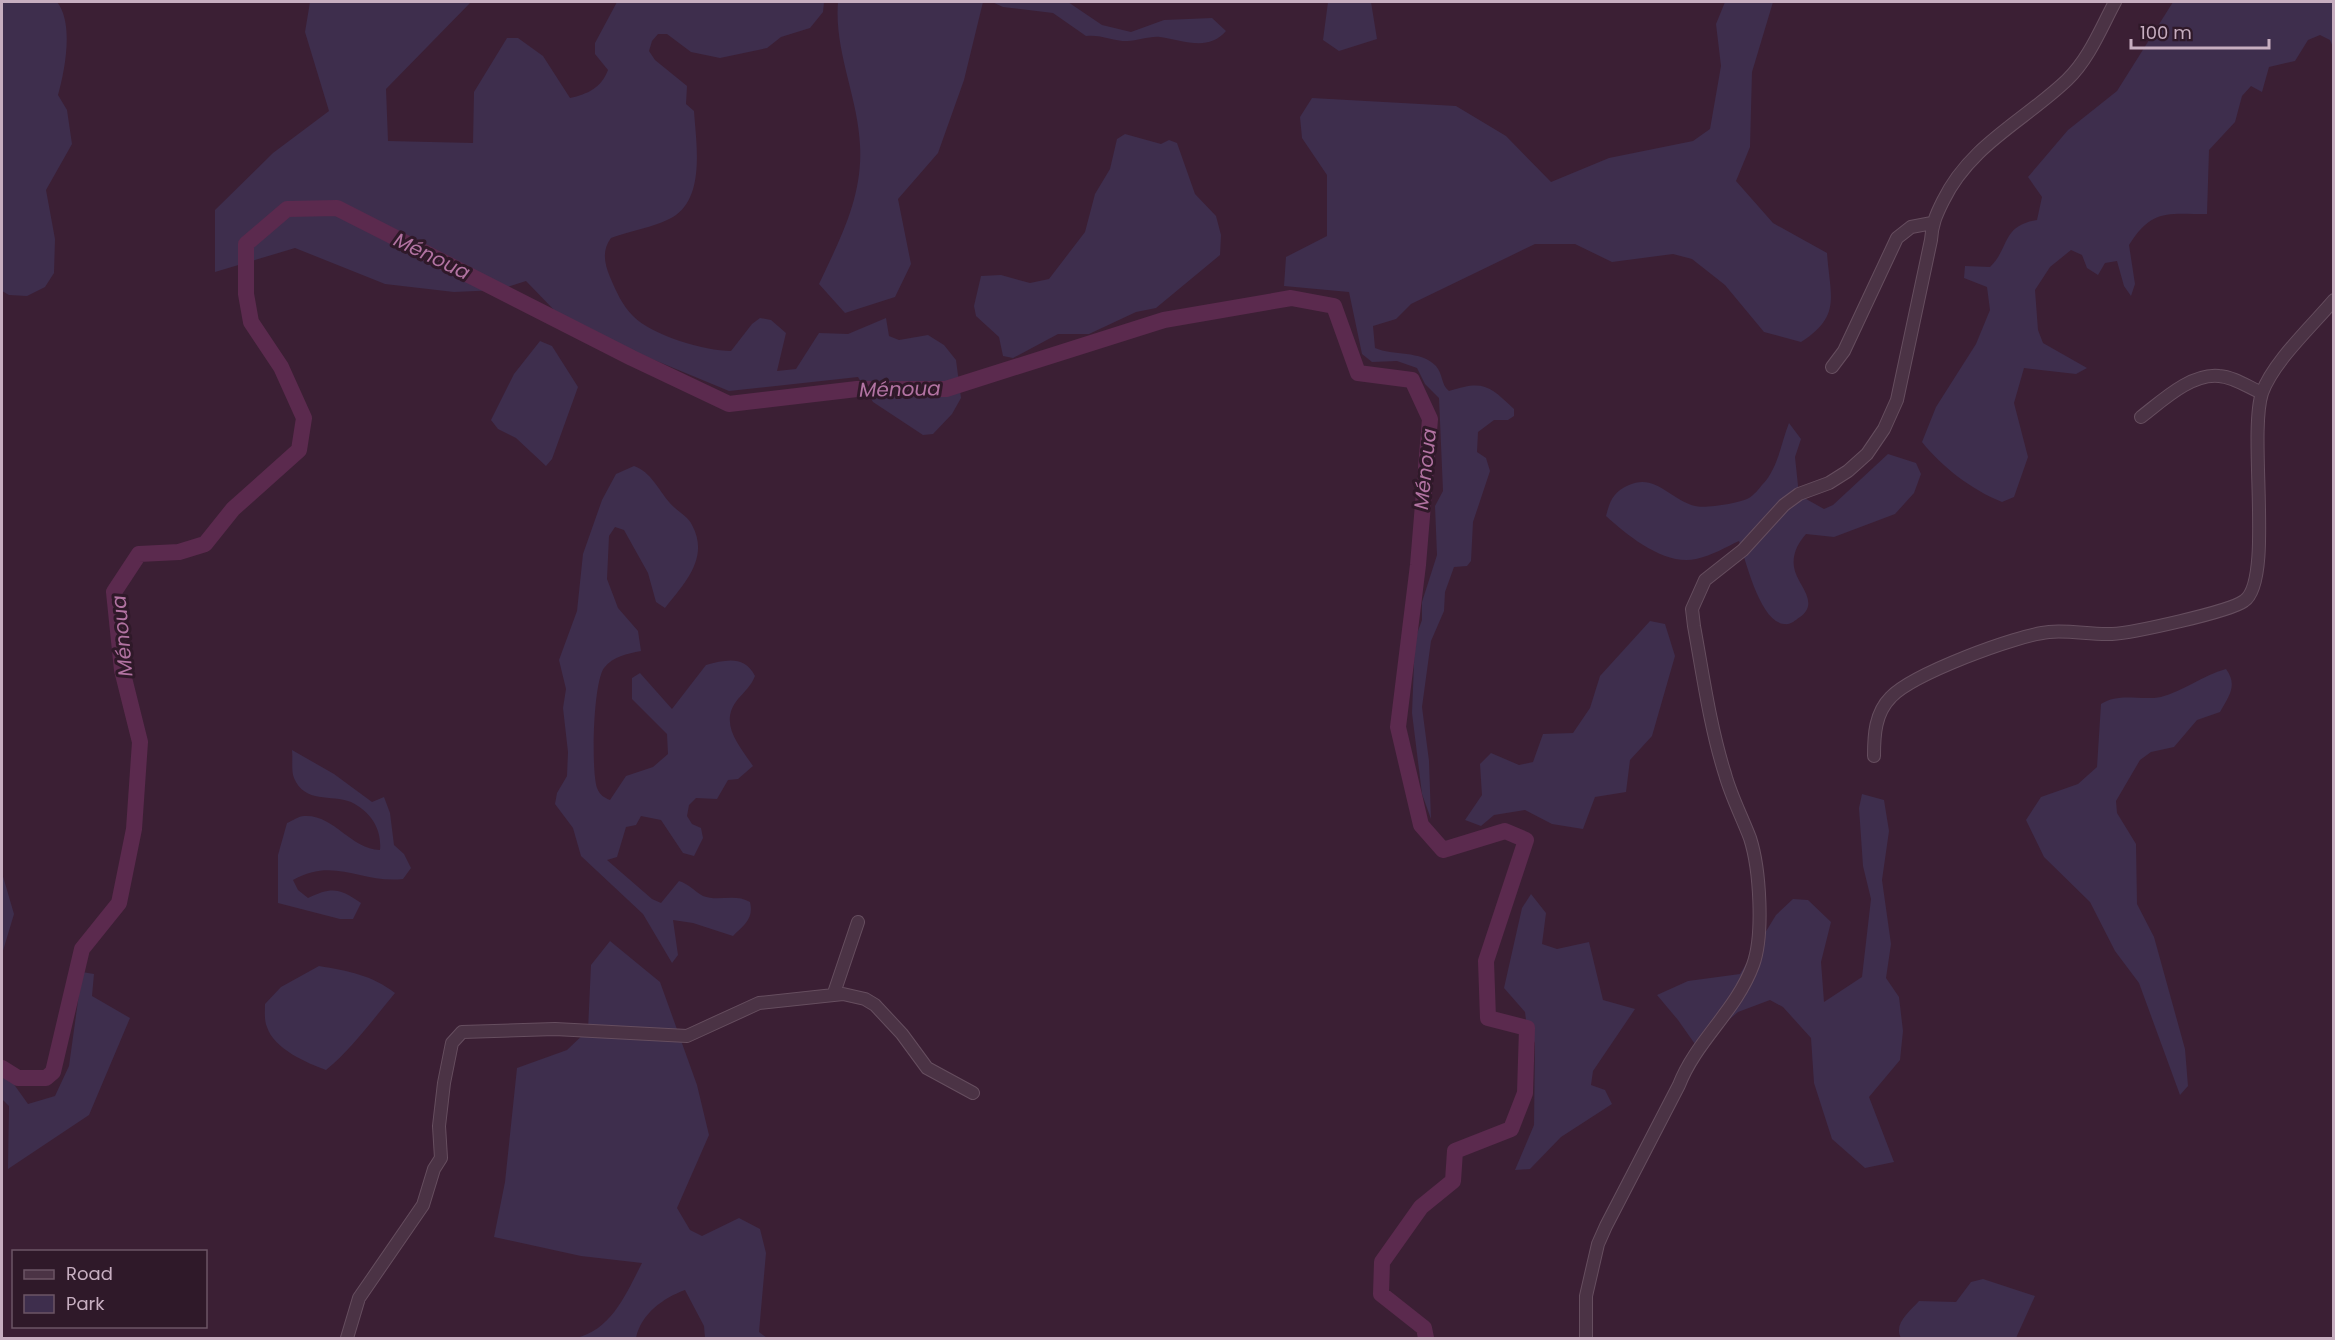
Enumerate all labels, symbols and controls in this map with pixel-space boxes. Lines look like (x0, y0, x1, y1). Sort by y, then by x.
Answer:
scale bar (2131, 12, 2269, 50)
text: 100 m (2140, 20, 2192, 45)
water label: Ménoua (389, 226, 475, 286)
water label: Ménoua (859, 374, 941, 404)
water label: Ménoua (1407, 427, 1443, 511)
water label: Ménoua (104, 594, 140, 678)
legend (12, 1250, 207, 1328)
text: Road (66, 1261, 113, 1286)
text: Park (66, 1291, 105, 1316)

